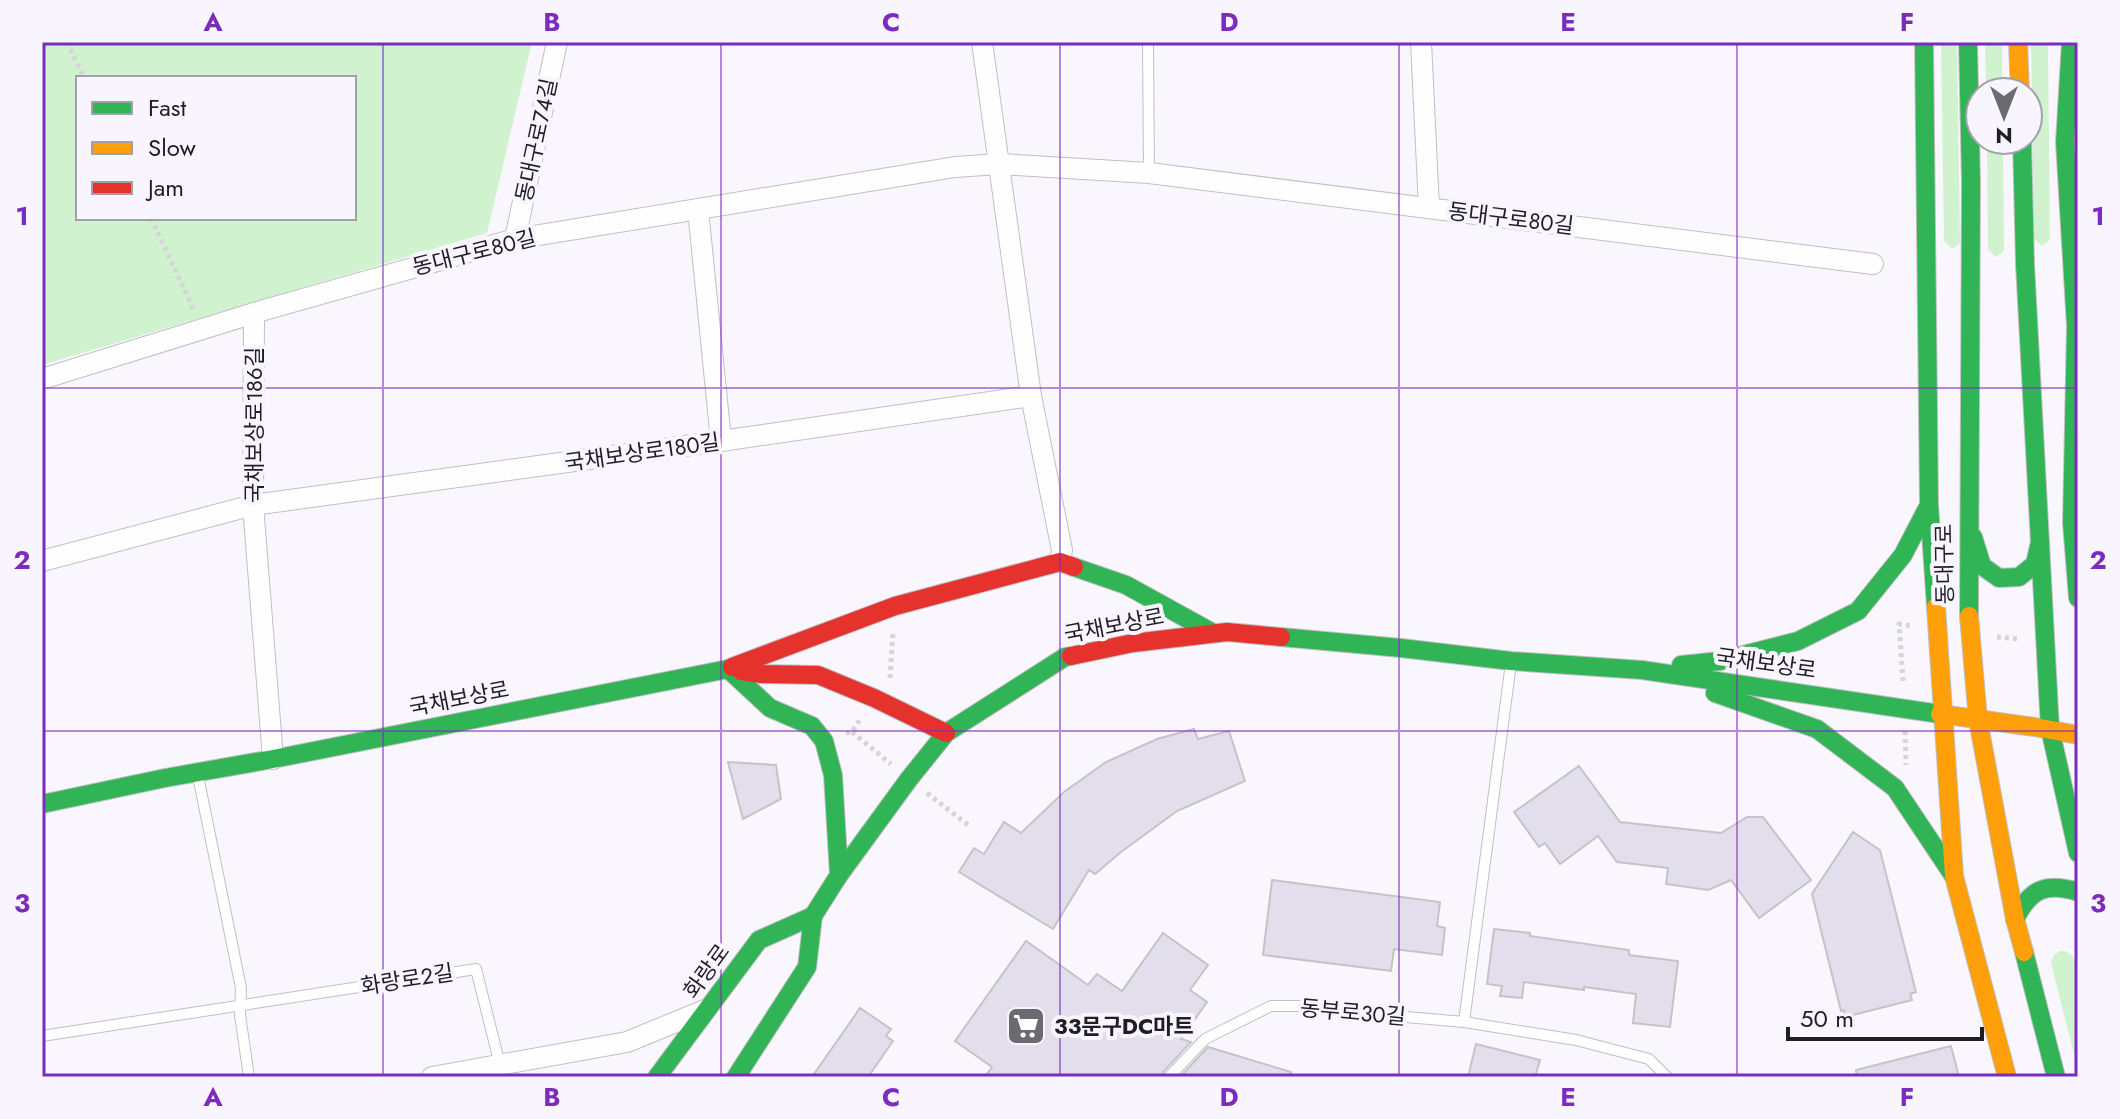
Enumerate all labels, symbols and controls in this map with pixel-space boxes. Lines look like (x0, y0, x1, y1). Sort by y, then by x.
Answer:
text: A (202, 3, 223, 41)
text: B (543, 3, 561, 41)
text: C (882, 3, 900, 41)
text: D (1219, 3, 1239, 41)
text: E (1560, 3, 1576, 41)
text: F (1900, 3, 1914, 41)
street label: 동대구로74길 (507, 75, 565, 205)
legend (76, 76, 356, 220)
north arrow (1964, 76, 2044, 156)
text: Fast (148, 90, 186, 125)
text: N (1995, 120, 2013, 152)
text: Slow (148, 130, 196, 165)
text: Jam (145, 170, 184, 205)
street label: 동대구로80길 (1446, 194, 1576, 242)
text: 1 (15, 197, 29, 235)
text: 1 (2091, 197, 2105, 235)
street label: 동대구로80길 (409, 221, 539, 283)
street label: 국채보상로186길 (238, 347, 270, 503)
street label: 국채보상로180길 (562, 425, 722, 479)
street label: 동대구로 (1927, 523, 1961, 605)
text: 2 (13, 541, 31, 579)
text: 2 (2089, 541, 2107, 579)
street label: 국채보상로 (1061, 600, 1167, 650)
street label: 국채보상로 (1714, 640, 1818, 686)
street label: 국채보상로 (406, 673, 512, 723)
text: 3 (14, 884, 30, 922)
text: 3 (2090, 884, 2106, 922)
street label: 화랑로 (675, 937, 737, 1005)
street label: 화랑로2길 (358, 956, 456, 1002)
street label: 동부로30길 (1299, 991, 1407, 1033)
scale bar (1788, 991, 1982, 1041)
text: 50 m (1800, 1001, 1854, 1036)
supermarket icon: 33문구DC마트 (1005, 1005, 1047, 1047)
place label: 33문구DC마트 (1054, 1010, 1194, 1042)
text: A (202, 1078, 223, 1116)
text: B (543, 1078, 561, 1116)
text: C (882, 1078, 900, 1116)
text: D (1219, 1078, 1239, 1116)
text: E (1560, 1078, 1576, 1116)
text: F (1900, 1078, 1914, 1116)

